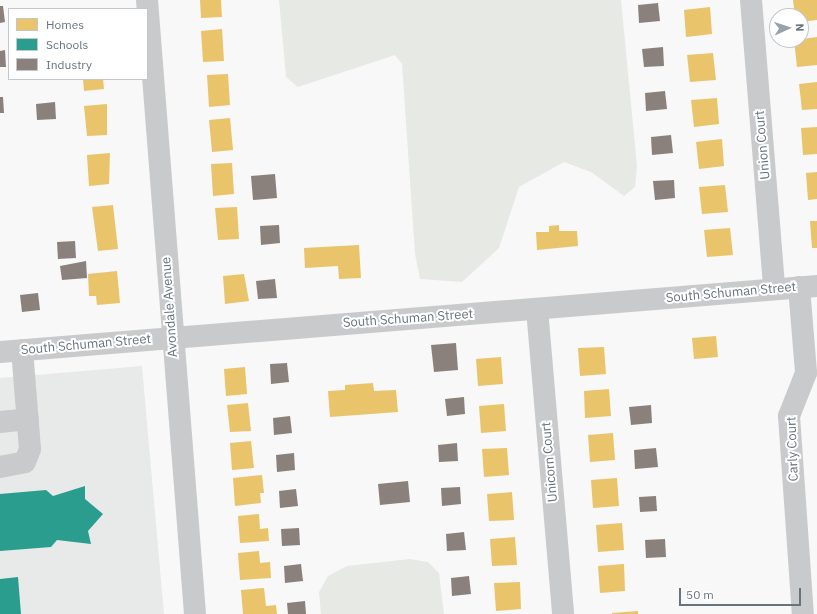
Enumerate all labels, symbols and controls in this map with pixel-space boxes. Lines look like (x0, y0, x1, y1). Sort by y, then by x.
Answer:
legend (8, 8, 148, 80)
north arrow (769, 8, 809, 48)
text: Homes (46, 17, 84, 32)
text: N (793, 23, 807, 32)
text: Schools (46, 37, 88, 52)
text: Industry (46, 57, 92, 72)
street label: Union Court (752, 110, 774, 180)
street label: Avondale Avenue (159, 256, 181, 358)
street label: South Schuman Street (665, 280, 797, 306)
street label: South Schuman Street (342, 307, 474, 331)
street label: South Schuman Street (20, 332, 152, 358)
street label: Carly Court (784, 416, 802, 482)
street label: Unicorn Court (539, 421, 561, 503)
scale bar (681, 580, 803, 606)
text: 50 m (686, 587, 714, 602)

